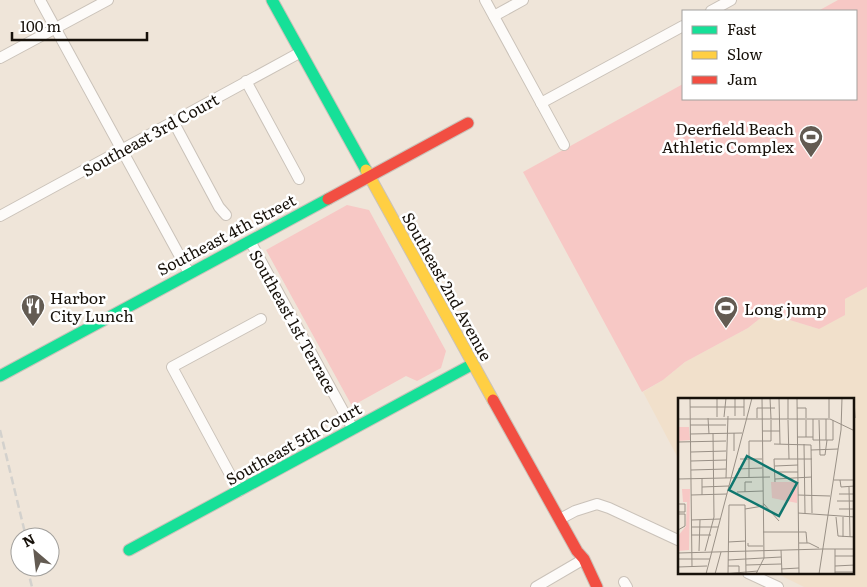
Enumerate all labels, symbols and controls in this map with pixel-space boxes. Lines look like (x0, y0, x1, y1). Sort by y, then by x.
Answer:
scale bar (12, 10, 148, 42)
legend (682, 10, 857, 100)
text: 100 m (20, 14, 61, 37)
text: Fast (727, 17, 756, 40)
text: Slow (727, 42, 762, 65)
text: Jam (727, 67, 758, 90)
street label: Southeast 3rd Court (77, 86, 223, 182)
place label: Deerfield Beach Athletic Complex (662, 116, 795, 158)
sports icon: Deerfield Beach Athletic Complex (798, 124, 824, 158)
street label: Southeast 4th Street (152, 187, 300, 281)
street label: Southeast 2nd Avenue (397, 207, 499, 365)
street label: Southeast 1st Terrace (244, 245, 344, 397)
place label: Harbor City Lunch (50, 285, 134, 327)
restaurant icon: Harbor City Lunch (20, 293, 46, 327)
sports icon: Long jump (713, 295, 739, 329)
place label: Long jump (744, 296, 826, 320)
street label: Southeast 5th Court (221, 395, 366, 490)
inset map (678, 398, 854, 574)
north arrow (10, 527, 60, 577)
text: N (19, 528, 39, 551)

